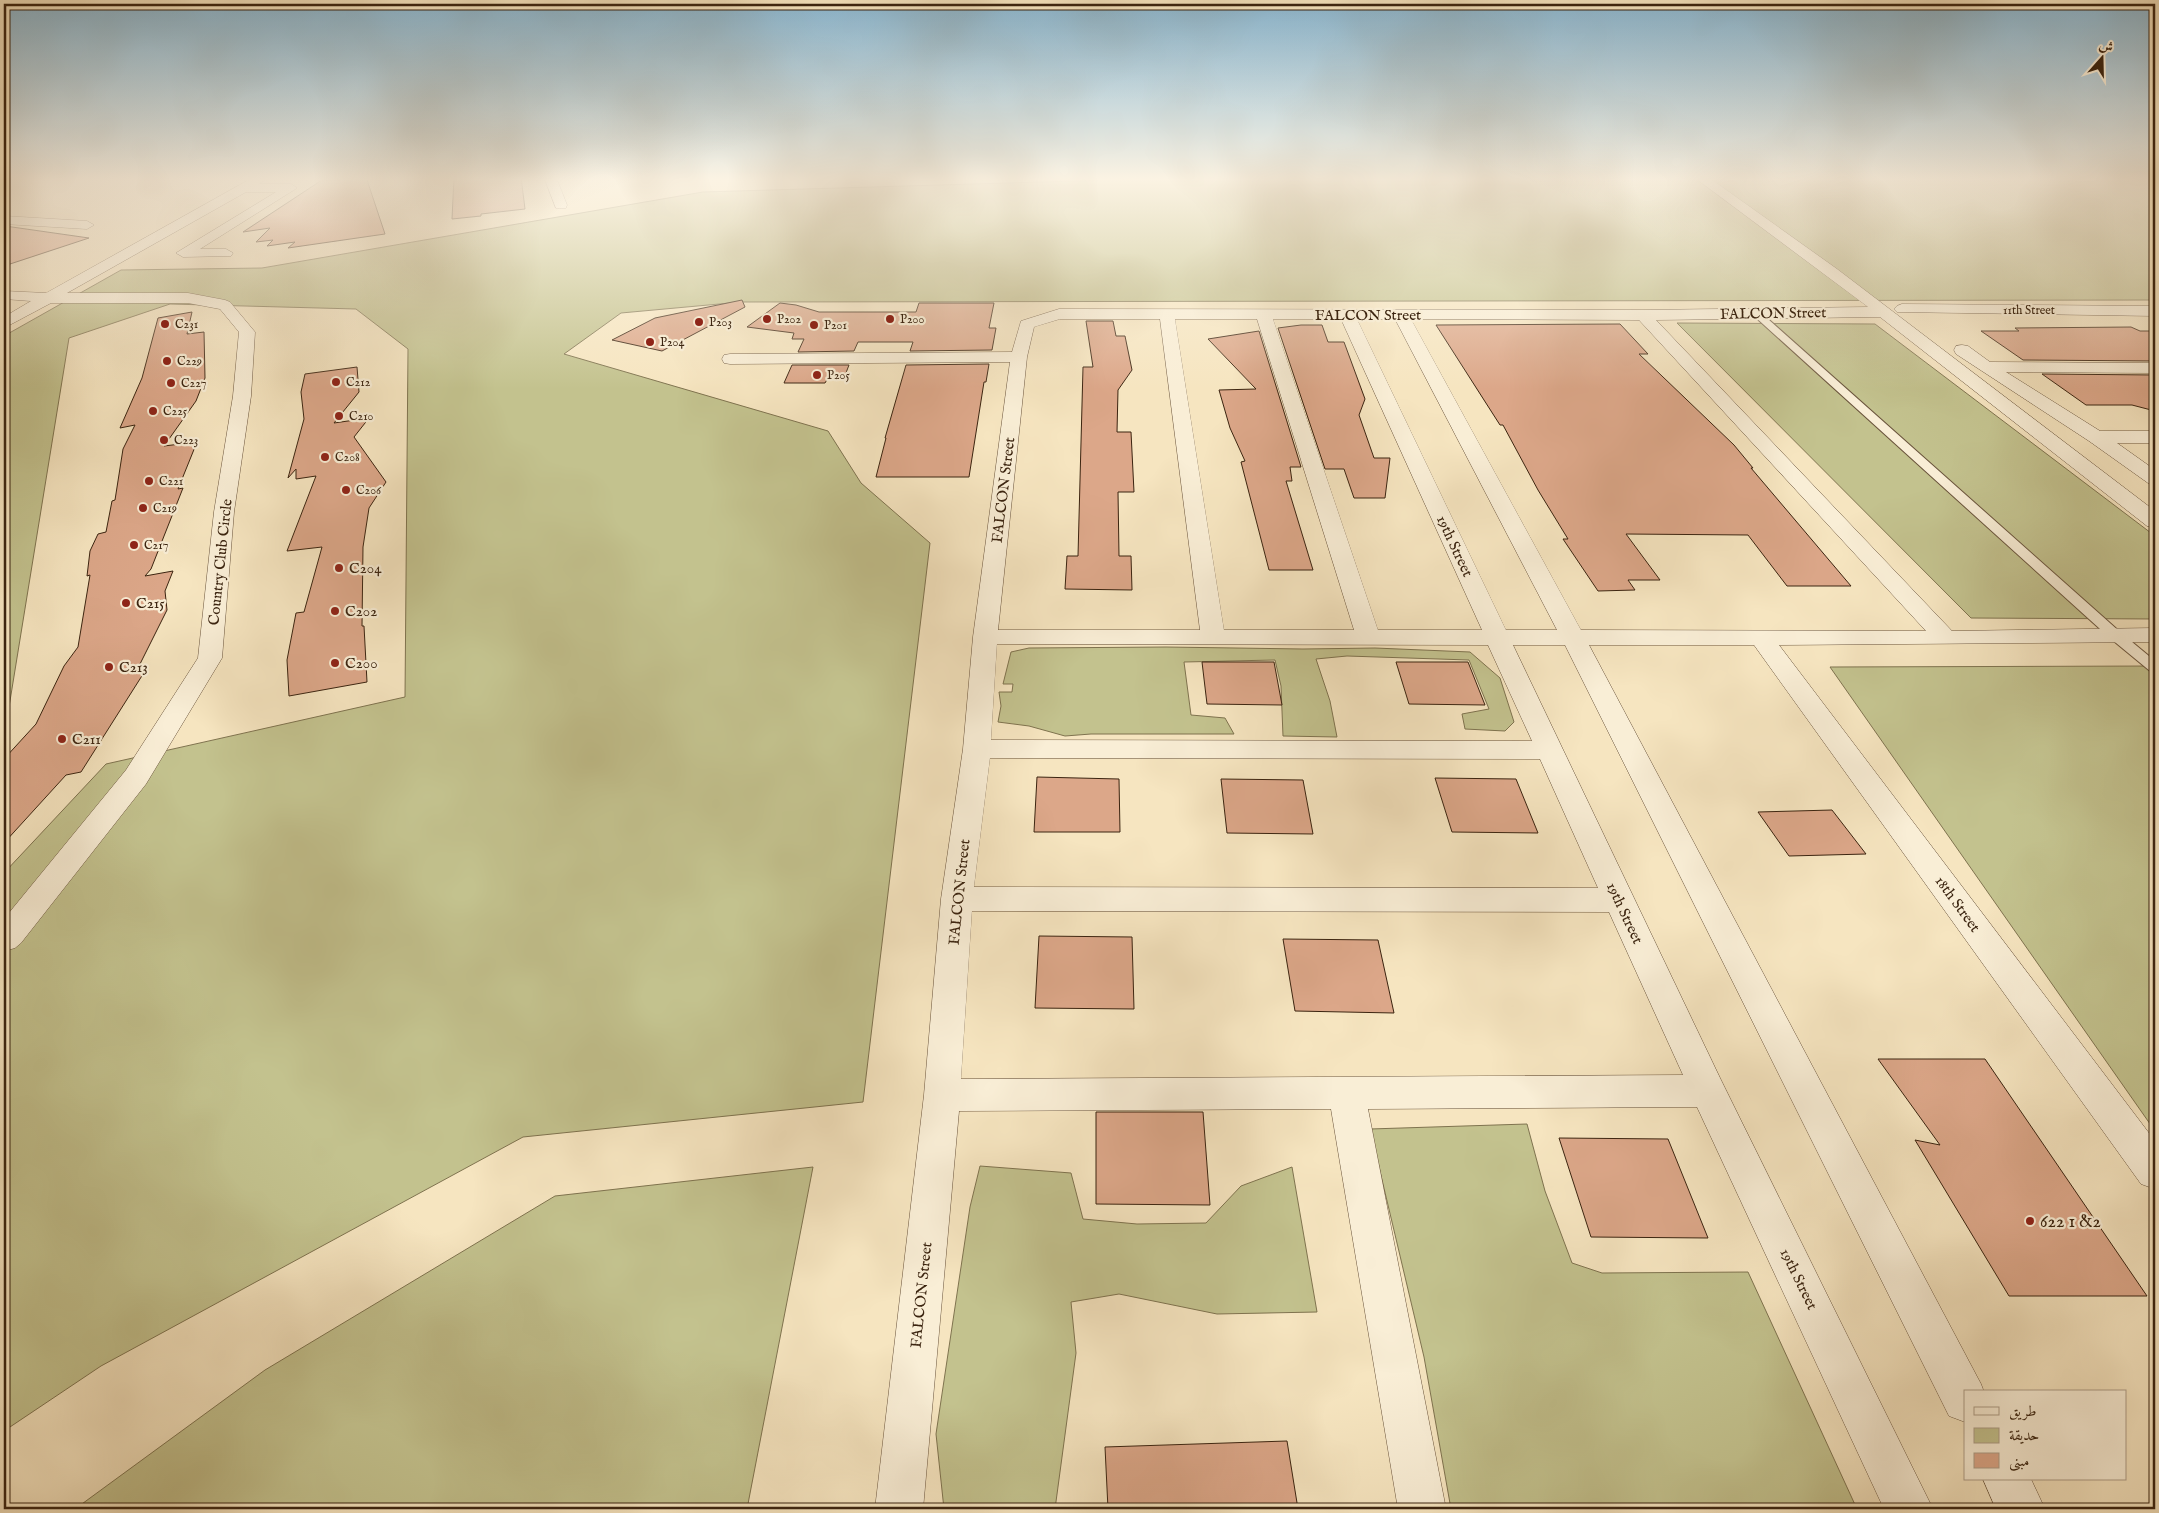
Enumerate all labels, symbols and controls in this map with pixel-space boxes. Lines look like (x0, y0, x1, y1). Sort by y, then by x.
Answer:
north arrow (2076, 32, 2126, 82)
text: ش (2096, 36, 2116, 58)
street label: FALCON Street (1720, 303, 1826, 324)
street label: 11th Street (2003, 303, 2055, 318)
street label: FALCON Street (1315, 306, 1421, 325)
place label: P202 (777, 312, 801, 327)
place label: P200 (900, 312, 924, 327)
marker: P202 (761, 313, 773, 325)
marker: P200 (884, 313, 896, 325)
place label: P203 (709, 315, 732, 330)
marker: P203 (693, 316, 705, 328)
place label: C231 (175, 317, 198, 332)
marker: C231 (159, 318, 171, 330)
place label: P201 (824, 318, 847, 333)
marker: P201 (808, 319, 820, 331)
place label: P204 (660, 335, 684, 350)
marker: P204 (644, 336, 656, 348)
place label: C229 (177, 354, 202, 369)
marker: C229 (161, 355, 173, 367)
place label: P205 (827, 368, 850, 383)
marker: P205 (811, 369, 823, 381)
place label: C212 (346, 375, 371, 390)
place label: C227 (181, 376, 206, 391)
marker: C212 (330, 376, 342, 388)
marker: C227 (165, 377, 177, 389)
place label: C225 (163, 404, 188, 419)
marker: C225 (147, 405, 159, 417)
place label: C210 (349, 409, 374, 424)
marker: C210 (333, 410, 345, 422)
place label: C223 (174, 433, 198, 448)
marker: C223 (158, 434, 170, 446)
street label: FALCON Street (988, 436, 1019, 544)
place label: C208 (335, 450, 360, 465)
marker: C208 (319, 451, 331, 463)
place label: C221 (159, 474, 183, 489)
marker: C221 (143, 475, 155, 487)
place label: C206 (356, 483, 382, 498)
marker: C206 (340, 484, 352, 496)
street label: Country Club Circle (204, 498, 237, 626)
place label: C219 (153, 501, 177, 516)
marker: C219 (137, 502, 149, 514)
street label: 19th Street (1432, 512, 1477, 580)
place label: C217 (144, 538, 168, 553)
marker: C217 (128, 539, 140, 551)
place label: C204 (349, 559, 382, 578)
marker: C204 (333, 562, 345, 574)
place label: C215 (136, 594, 165, 613)
marker: C215 (120, 597, 132, 609)
place label: C202 (345, 602, 377, 621)
marker: C202 (329, 605, 341, 617)
place label: C200 (345, 654, 378, 673)
marker: C200 (329, 657, 341, 669)
place label: C213 (119, 658, 148, 677)
marker: C213 (103, 661, 115, 673)
place label: C211 (72, 730, 101, 749)
marker: C211 (56, 733, 68, 745)
street label: FALCON Street (944, 838, 975, 946)
street label: 18th Street (1931, 872, 1984, 936)
street label: 19th Street (1602, 879, 1647, 947)
place label: 622 1 &2 (2040, 1211, 2101, 1234)
marker: 622 1 &2 (2024, 1215, 2036, 1227)
street label: FALCON Street (906, 1241, 937, 1349)
street label: 19th Street (1776, 1245, 1822, 1313)
legend (1964, 1390, 2126, 1480)
text: طريق (2009, 1402, 2036, 1421)
text: حديقة (2009, 1426, 2039, 1445)
text: مبنى (2009, 1452, 2029, 1472)

